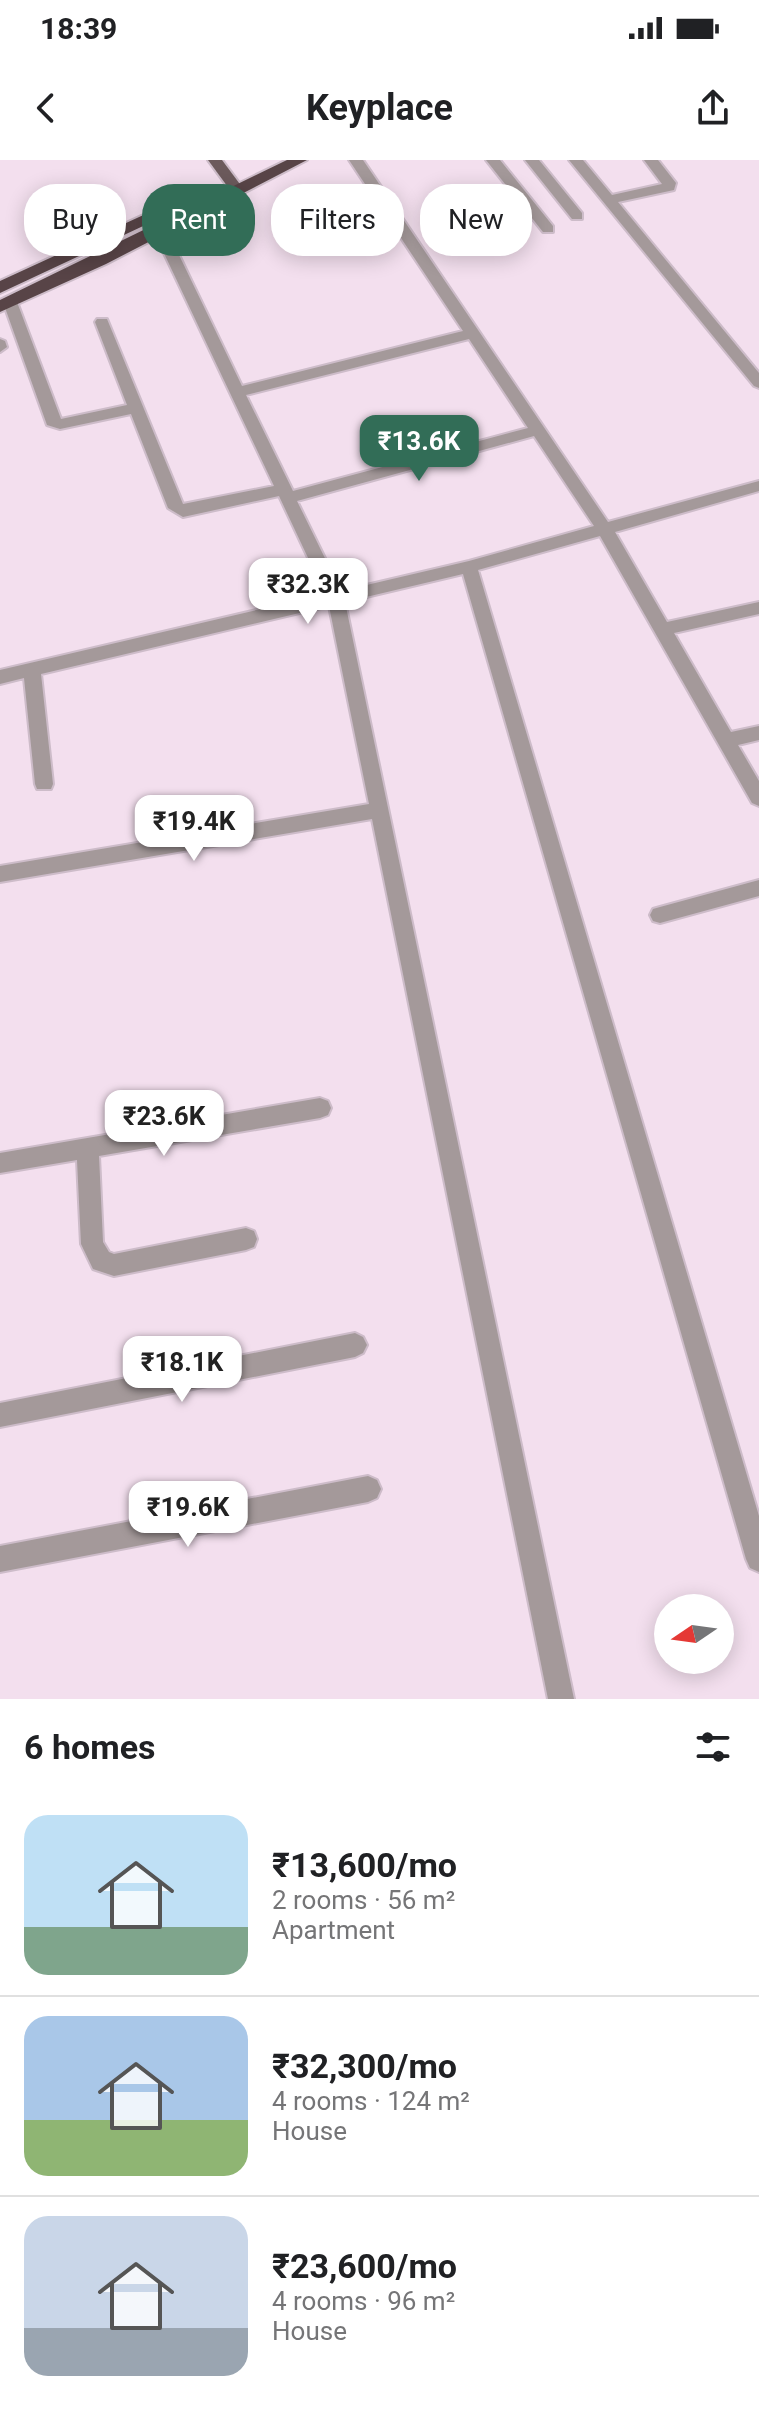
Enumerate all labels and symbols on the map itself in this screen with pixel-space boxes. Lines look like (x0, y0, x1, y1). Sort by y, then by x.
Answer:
pin: ₹13.6K (354, 415, 484, 483)
pin: ₹32.3K (243, 558, 373, 626)
pin: ₹19.4K (129, 795, 259, 863)
pin: ₹23.6K (99, 1090, 229, 1158)
pin: ₹18.1K (117, 1336, 247, 1404)
pin: ₹19.6K (123, 1481, 253, 1549)
north arrow (654, 1594, 734, 1674)

